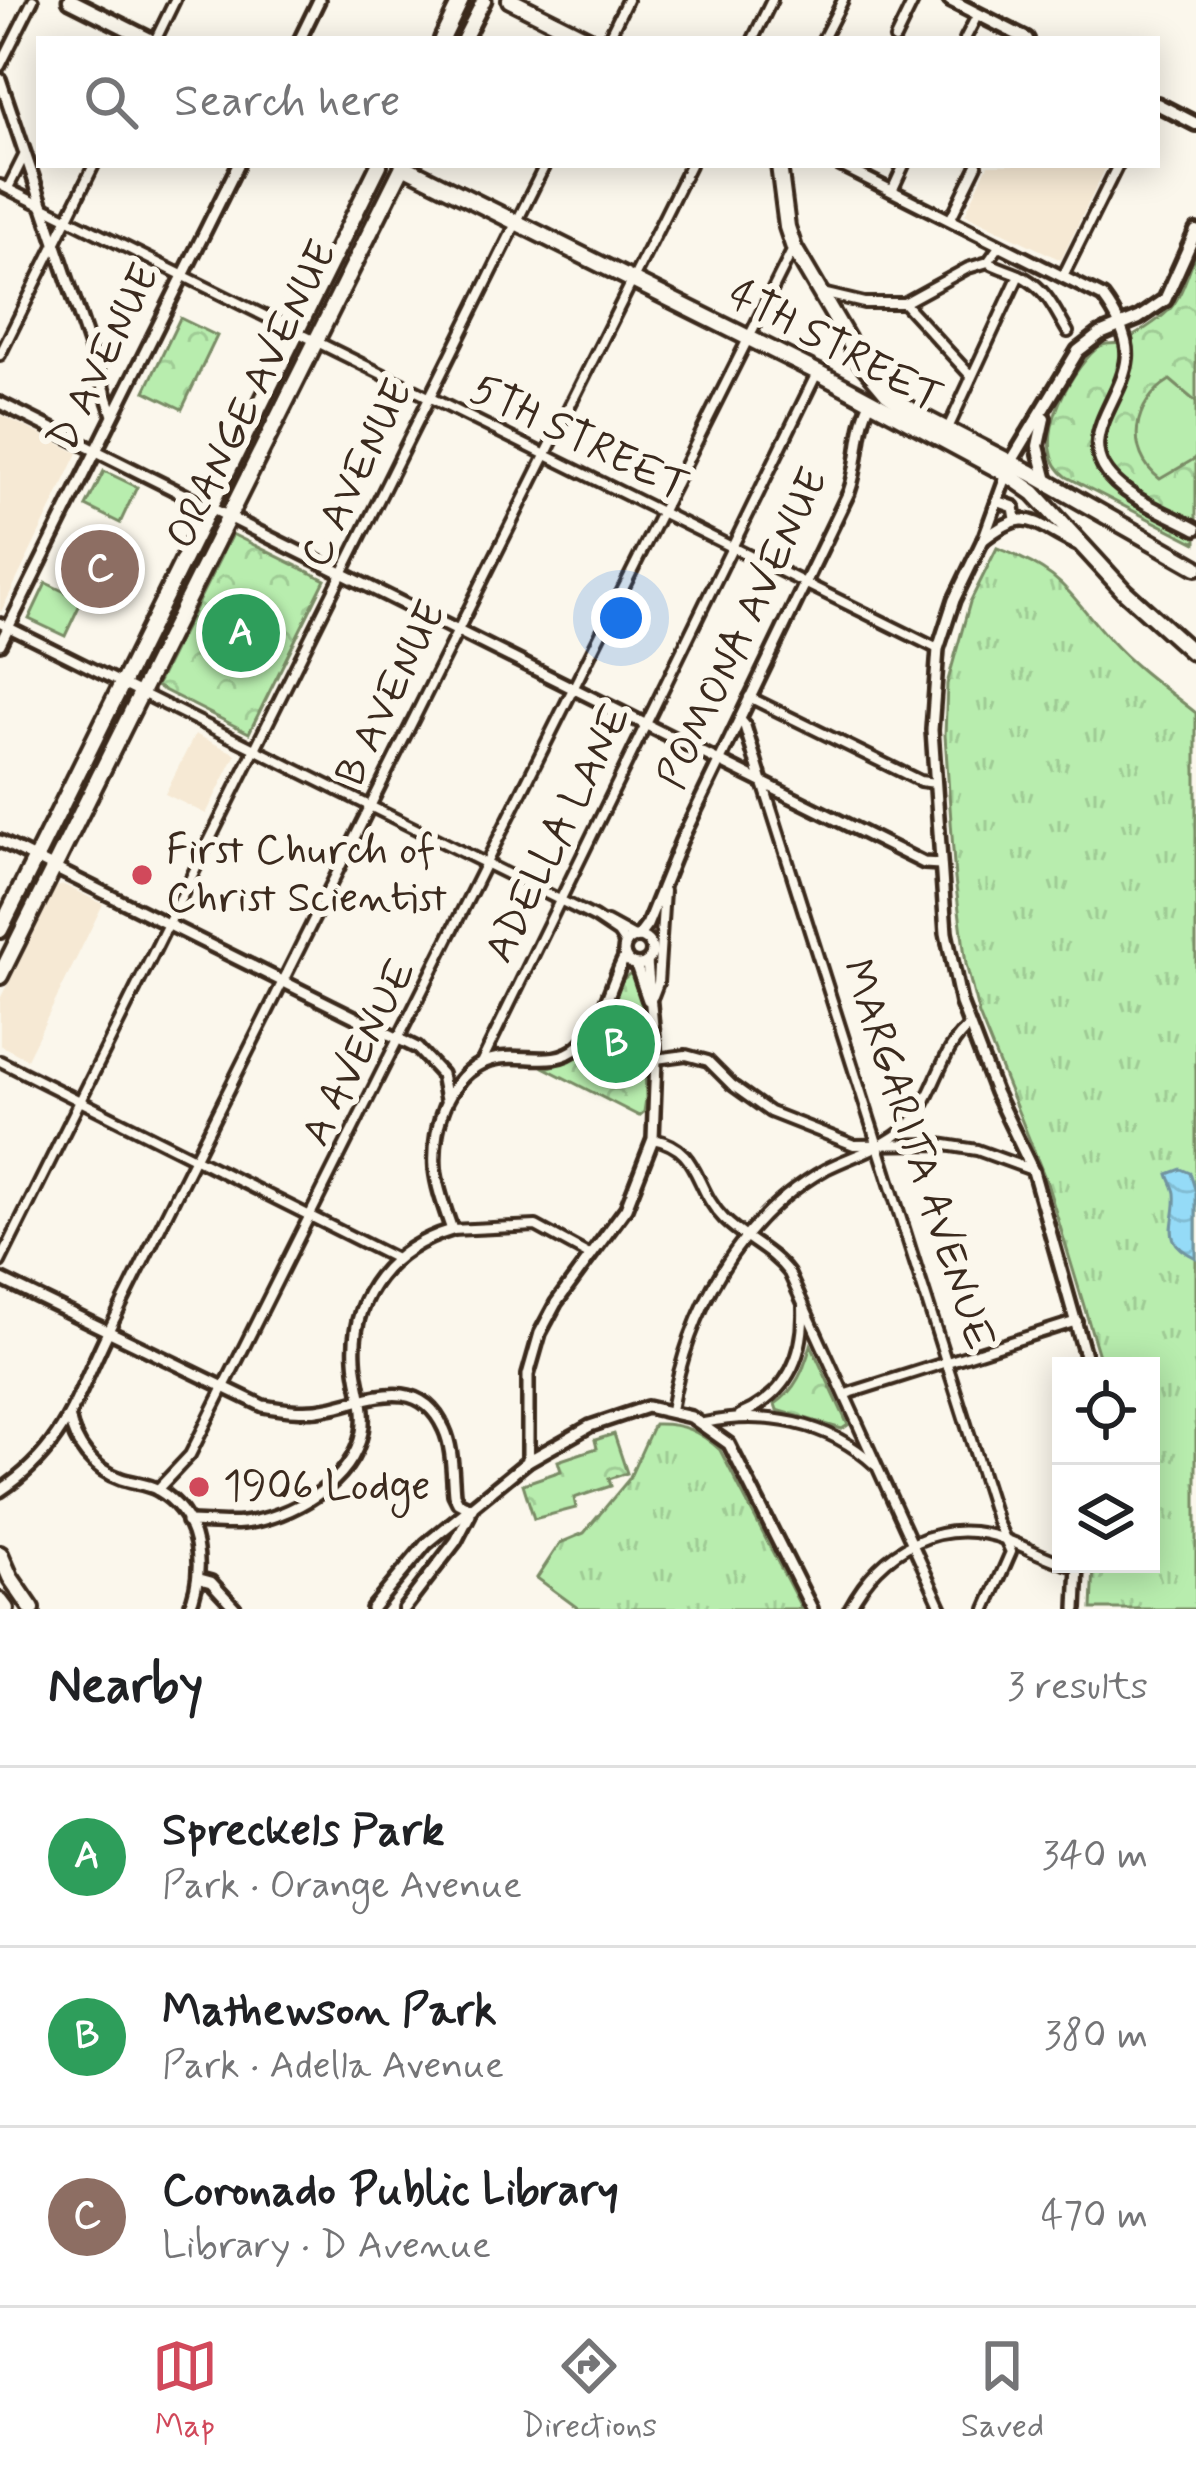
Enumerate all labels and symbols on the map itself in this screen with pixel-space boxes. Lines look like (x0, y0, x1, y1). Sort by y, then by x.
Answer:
street label: ORANGE AVENUE (155, 232, 351, 558)
street label: D AVENUE (36, 255, 174, 461)
street label: 4TH STREET (719, 268, 951, 426)
street label: 5TH STREET (461, 363, 697, 515)
street label: C AVENUE (289, 371, 427, 577)
street label: POMONA AVENUE (646, 460, 842, 798)
pin: C (61, 524, 139, 614)
pin: A (202, 588, 280, 678)
your location (591, 588, 651, 648)
street label: B AVENUE (324, 592, 460, 796)
street label: ADELLA LANE (473, 696, 645, 972)
place label: First Church of Christ Scientist (166, 824, 447, 927)
marker: First Church of Christ Scientist (129, 862, 155, 888)
street label: A AVENUE (289, 950, 431, 1156)
street label: MARGARITA AVENUE (828, 953, 1006, 1357)
pin: B (577, 999, 655, 1089)
place label: 1906 Lodge (223, 1460, 430, 1518)
marker: 1906 Lodge (186, 1474, 212, 1500)

